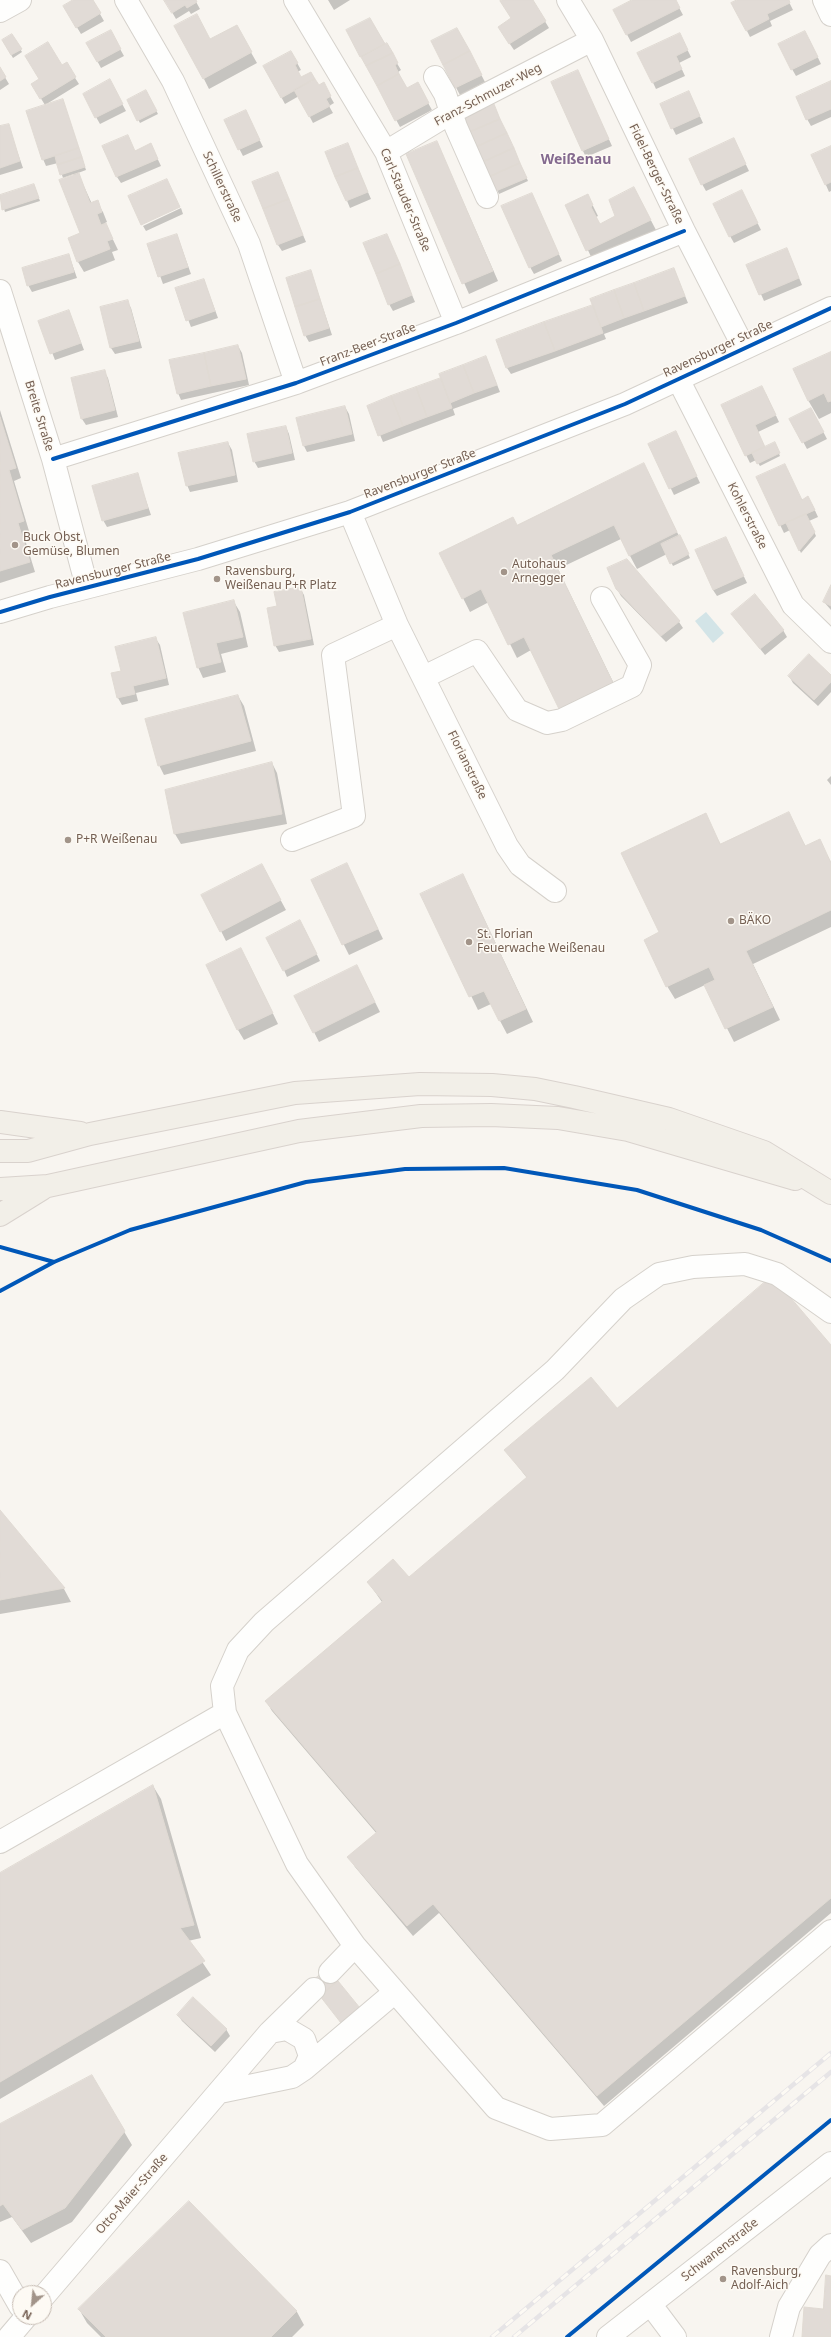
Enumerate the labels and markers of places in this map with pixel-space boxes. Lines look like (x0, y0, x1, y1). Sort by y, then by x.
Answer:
place label: Buck Obst, Gemüse, Blumen (23, 531, 120, 559)
marker: Buck Obst, Gemüse, Blumen (10, 540, 20, 550)
place label: Autohaus Arnegger (512, 558, 566, 586)
place label: Ravensburg, Weißenau P+R Platz (225, 565, 337, 593)
marker: Autohaus Arnegger (499, 567, 509, 577)
marker: Ravensburg, Weißenau P+R Platz (212, 574, 222, 584)
place label: P+R Weißenau (76, 833, 157, 847)
marker: P+R Weißenau (63, 835, 73, 845)
place label: BÄKO (739, 914, 771, 928)
marker: BÄKO (726, 916, 736, 926)
place label: St. Florian Feuerwache Weißenau (477, 928, 605, 956)
marker: St. Florian Feuerwache Weißenau (464, 937, 474, 947)
place label: Ravensburg, Adolf-Aich (731, 2265, 801, 2293)
marker: Ravensburg, Adolf-Aich (718, 2274, 728, 2284)

